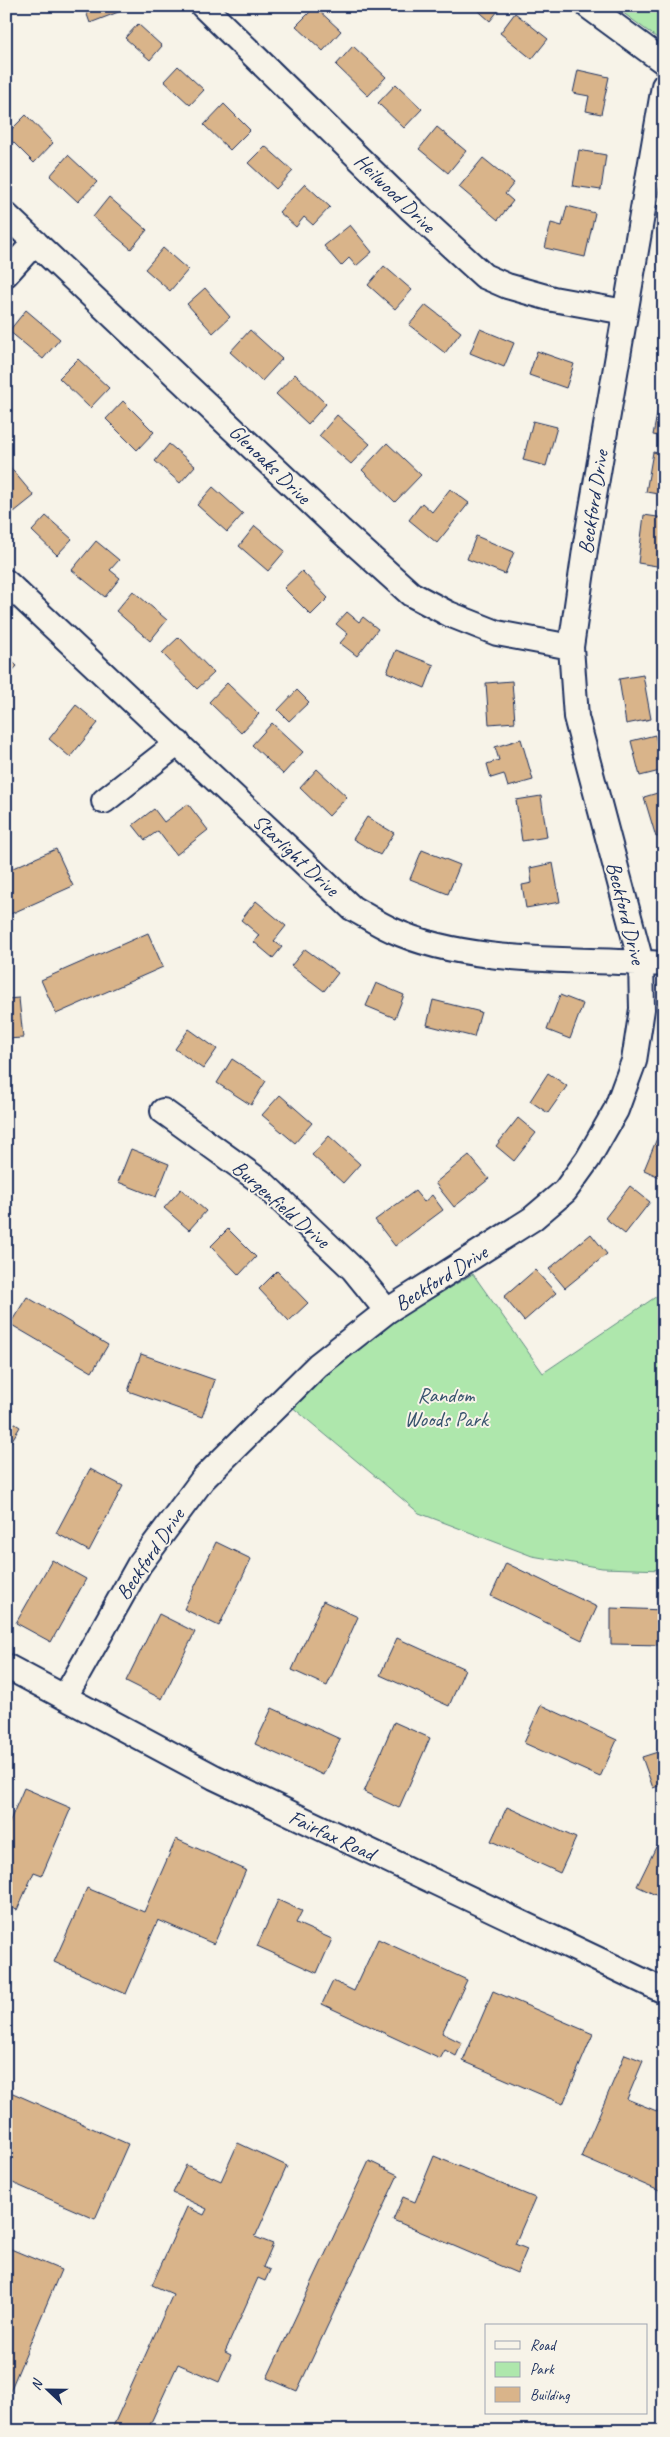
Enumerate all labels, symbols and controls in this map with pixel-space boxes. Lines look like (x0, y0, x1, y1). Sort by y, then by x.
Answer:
street label: Heilwood Drive (349, 148, 442, 239)
street label: Glenoaks Drive (224, 419, 317, 510)
street label: Beckford Drive (572, 446, 614, 556)
street label: Starlight Drive (247, 808, 345, 902)
street label: Beckford Drive (601, 859, 652, 969)
street label: Burgenfield Drive (227, 1155, 336, 1254)
street label: Beckford Drive (390, 1238, 494, 1317)
park label: Random Woods Park (404, 1382, 490, 1432)
street label: Beckford Drive (110, 1502, 191, 1605)
street label: Fairfax Road (285, 1804, 382, 1868)
legend (485, 2324, 648, 2414)
text: Road (530, 2336, 557, 2355)
text: Park (530, 2360, 555, 2379)
north arrow (22, 2364, 72, 2414)
text: N (27, 2376, 47, 2393)
text: Building (530, 2386, 570, 2405)

